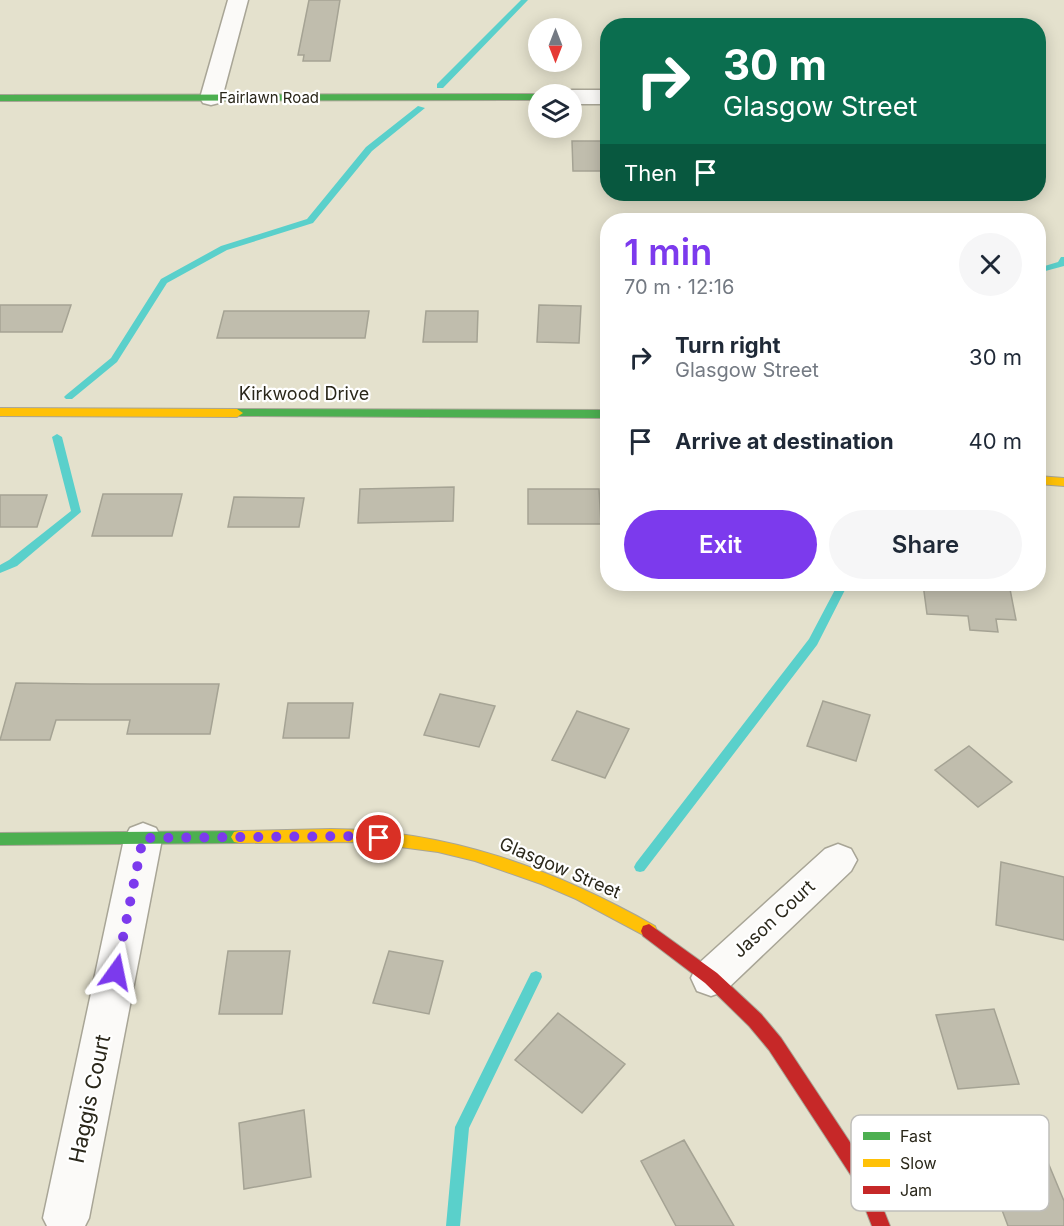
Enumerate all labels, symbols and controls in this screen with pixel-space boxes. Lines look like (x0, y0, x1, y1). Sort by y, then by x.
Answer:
north arrow (528, 18, 582, 72)
map controls (528, 18, 582, 138)
text: 30 m (723, 39, 827, 90)
icon: right (624, 42, 702, 120)
button: layers (528, 84, 582, 138)
street label: Fairlawn Road (219, 88, 319, 107)
text: Glasgow Street (723, 90, 917, 123)
icon: arrive (689, 156, 722, 189)
text: Then (624, 160, 677, 186)
text: 1 min (624, 230, 712, 274)
button: close (959, 233, 1022, 296)
text: 70 m · 12:16 (624, 275, 734, 299)
text: Turn right (675, 332, 781, 358)
icon: right (624, 341, 657, 374)
text: 30 m (969, 344, 1022, 370)
text: Glasgow Street (675, 358, 819, 382)
street label: Kirkwood Drive (239, 383, 369, 404)
icon: arrive (624, 425, 657, 458)
text: Arrive at destination (675, 428, 894, 454)
text: 40 m (968, 428, 1022, 454)
button: Exit (624, 510, 817, 579)
button: Share (829, 510, 1022, 579)
pin (353, 812, 404, 863)
icon: arrive (362, 821, 395, 854)
street label: Glasgow Street (496, 833, 624, 903)
street label: Jason Court (729, 875, 819, 962)
position arrow (84, 940, 148, 1004)
street label: Haggis Court (64, 1032, 115, 1165)
legend (851, 1115, 1049, 1211)
text: Fast (900, 1126, 932, 1146)
text: Slow (900, 1153, 937, 1173)
text: Jam (900, 1180, 932, 1200)

